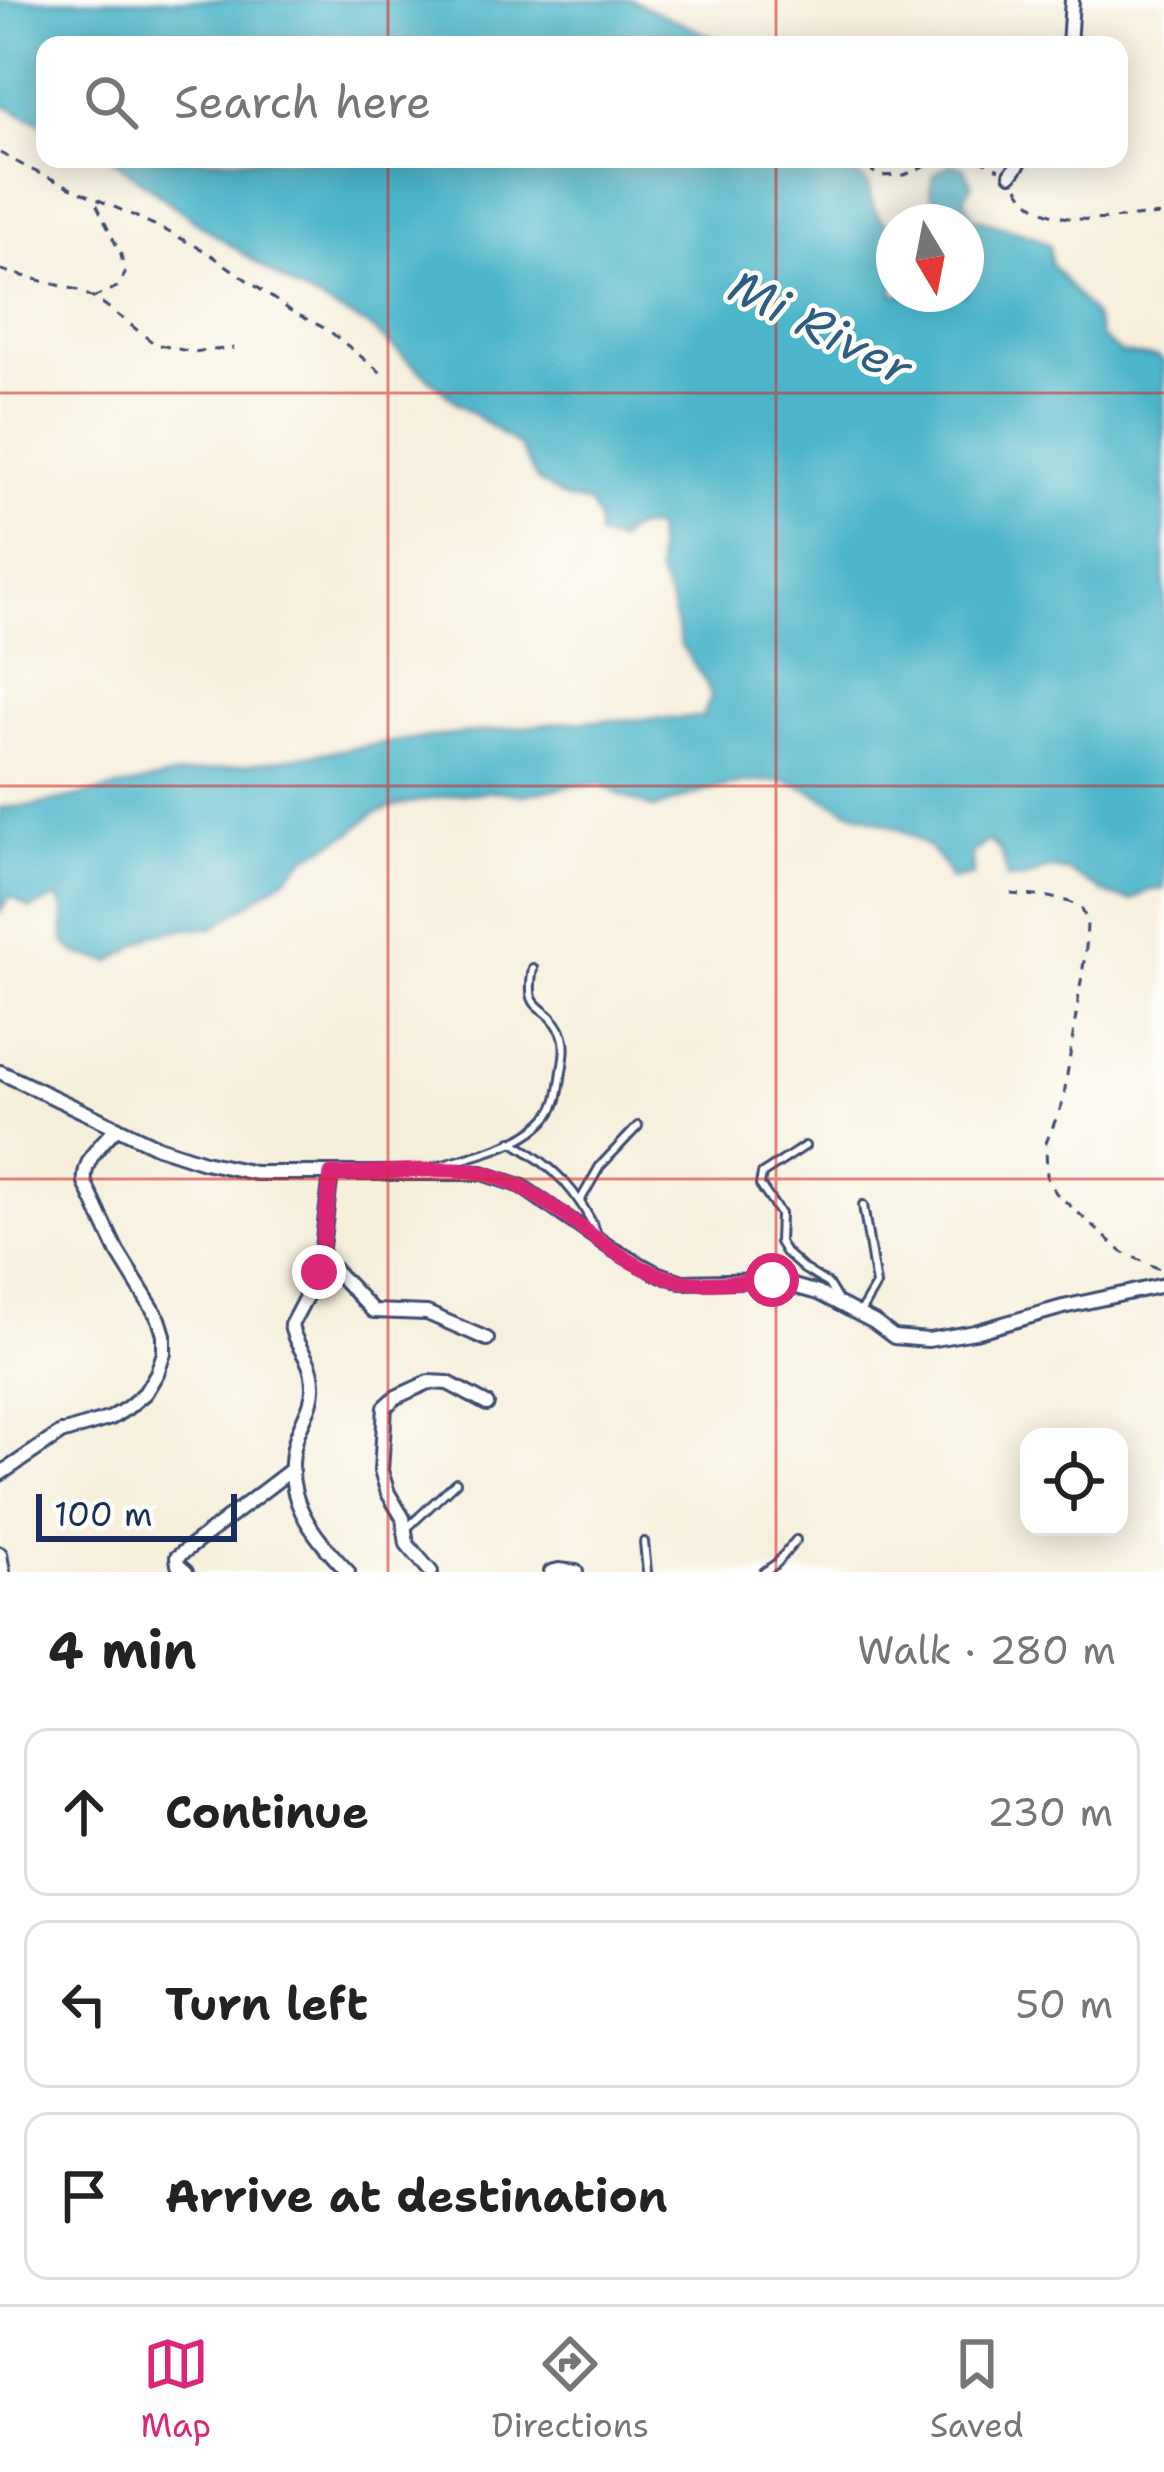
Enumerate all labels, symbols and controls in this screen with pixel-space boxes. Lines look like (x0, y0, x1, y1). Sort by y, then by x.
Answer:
search box (36, 36, 1128, 168)
icon: search (78, 69, 144, 135)
text: Search here (174, 72, 431, 132)
north arrow (876, 204, 984, 312)
water label: Mi River (718, 253, 925, 401)
route end (292, 1245, 346, 1299)
route start (745, 1253, 799, 1307)
map controls (1020, 1428, 1128, 1536)
button: locate (1020, 1428, 1128, 1536)
scale bar (36, 1488, 237, 1541)
text: 100 m (54, 1492, 153, 1537)
text: 4 min (48, 1616, 197, 1684)
text: Walk · 280 m (857, 1624, 1116, 1676)
icon: ahead (51, 1779, 117, 1845)
text: Continue (165, 1782, 369, 1842)
text: 230 m (987, 1786, 1113, 1838)
icon: left (51, 1971, 117, 2037)
text: Turn left (165, 1974, 368, 2034)
text: 50 m (1015, 1978, 1113, 2030)
icon: arrive (51, 2163, 117, 2229)
text: Arrive at destination (165, 2166, 668, 2226)
tab: Map (140, 2331, 211, 2448)
tab: Directions (492, 2331, 649, 2448)
tab: Saved (930, 2331, 1024, 2448)

